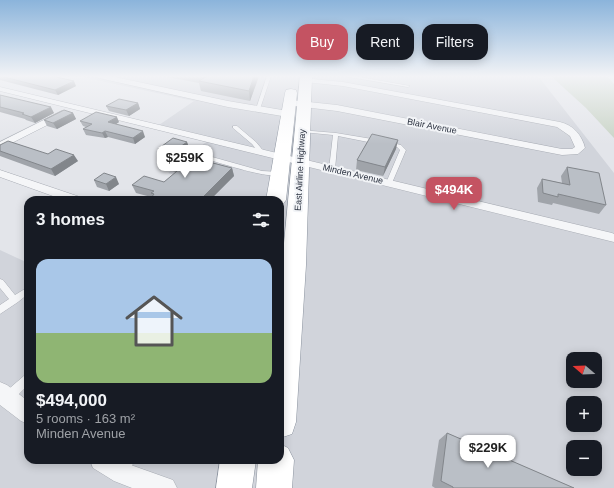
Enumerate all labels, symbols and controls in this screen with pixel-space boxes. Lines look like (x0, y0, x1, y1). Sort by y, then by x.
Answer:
chip: Buy (296, 24, 348, 60)
chip: Rent (356, 24, 414, 60)
chip: Filters (422, 24, 488, 60)
street label: Blair Avenue (406, 116, 458, 136)
street label: East Airline Highway (293, 128, 307, 211)
pin: $259K (157, 145, 213, 179)
text: $259K (166, 150, 204, 165)
street label: Minden Avenue (322, 162, 384, 186)
pin: $494K (426, 177, 482, 211)
text: $494K (435, 182, 473, 197)
icon: filters (250, 209, 272, 231)
text: 3 homes (36, 210, 105, 229)
icon: home (118, 285, 190, 357)
north arrow (566, 352, 602, 388)
map controls (566, 352, 602, 476)
text: $494,000 (36, 391, 107, 410)
button: + (566, 396, 602, 432)
text: 5 rooms · 163 m² (36, 411, 135, 426)
text: Minden Avenue (36, 426, 125, 441)
pin: $229K (460, 435, 516, 469)
text: $229K (469, 440, 507, 455)
button: − (566, 440, 602, 476)

